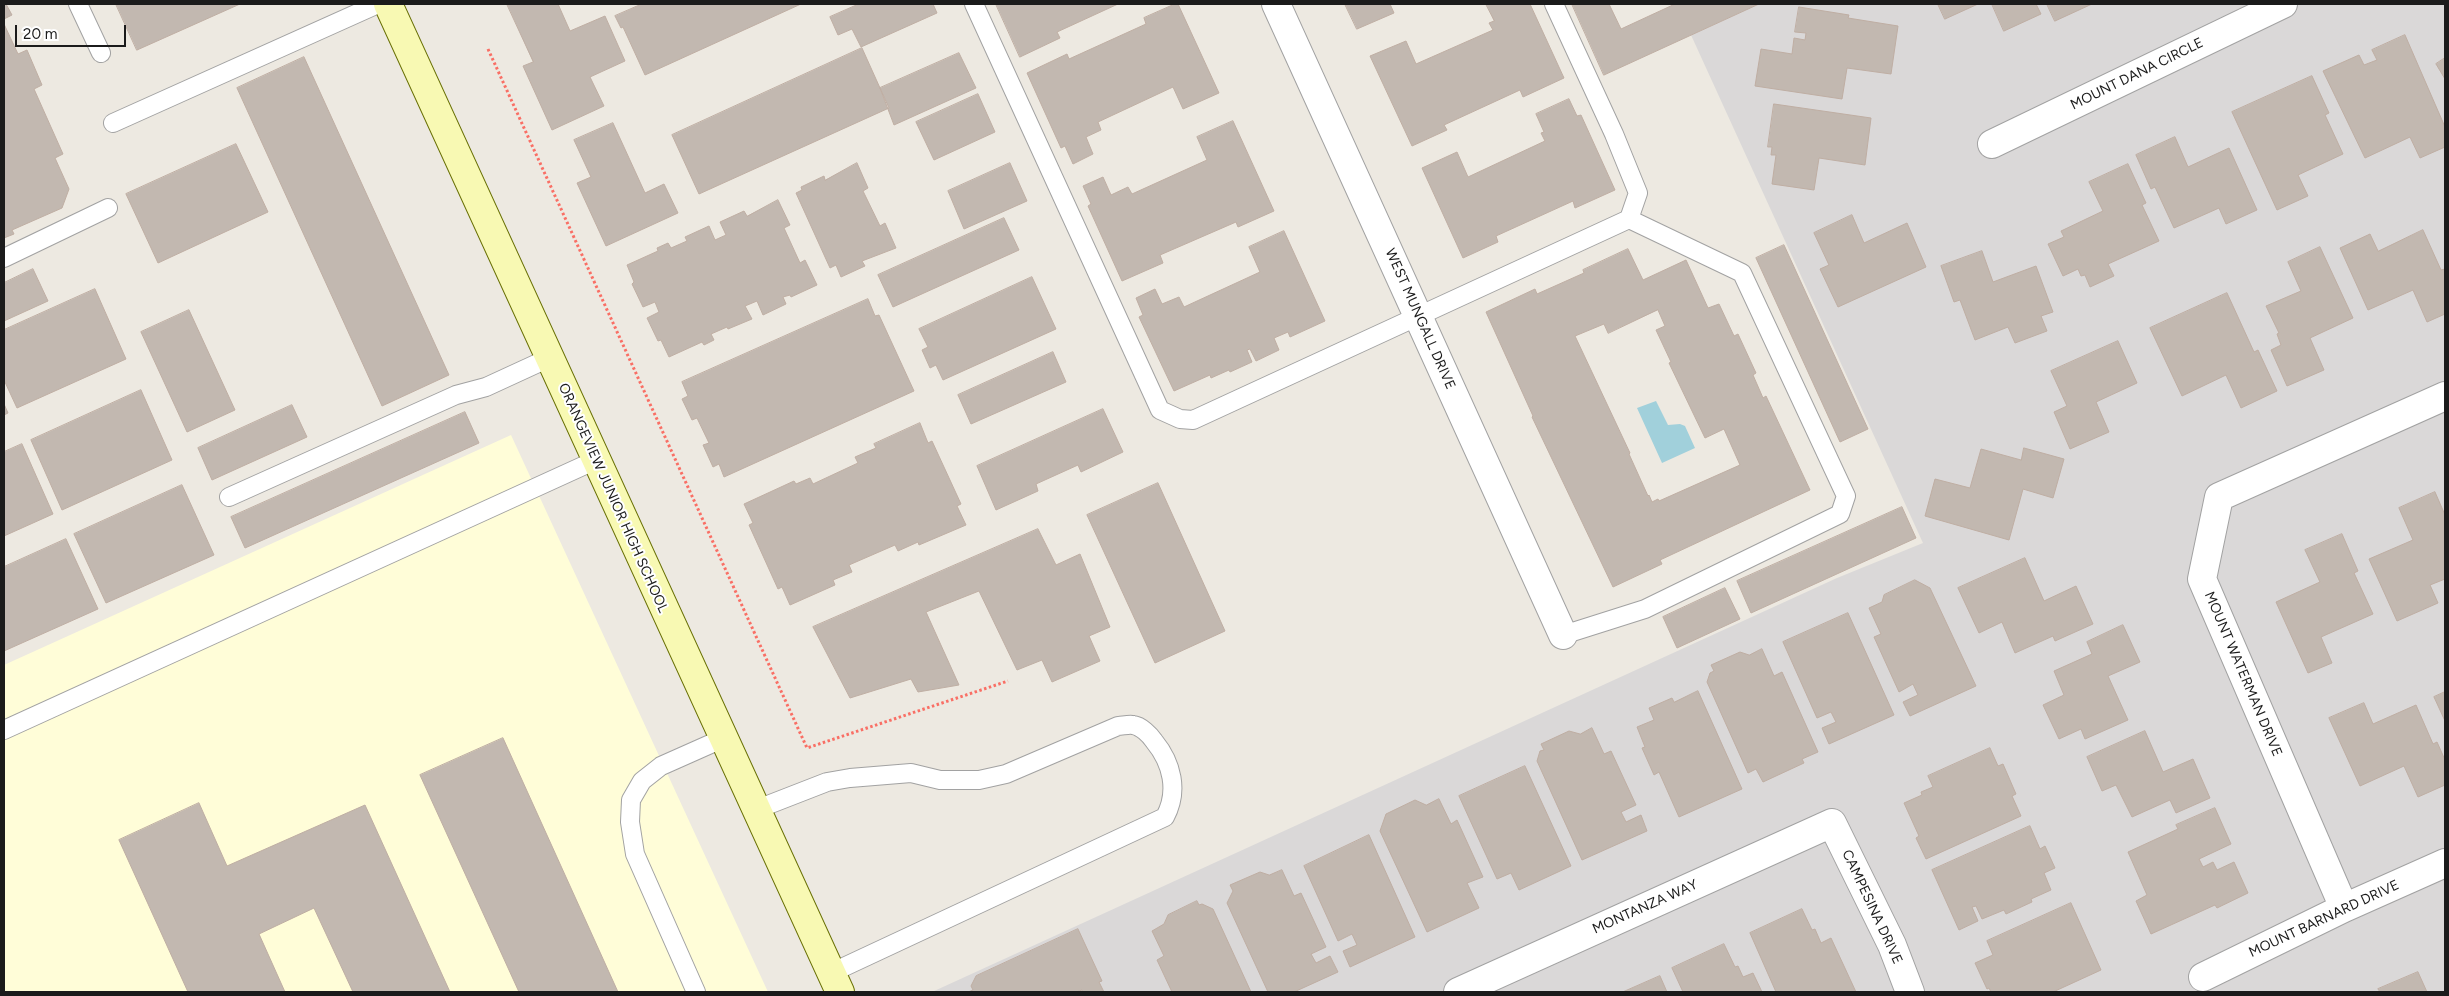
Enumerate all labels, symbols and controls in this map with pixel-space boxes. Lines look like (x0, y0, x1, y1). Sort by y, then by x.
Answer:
scale bar (18, 15, 129, 47)
text: 20 m (23, 25, 57, 43)
street label: MOUNT DANA CIRCLE (2068, 34, 2206, 114)
street label: WEST MUNGALL DRIVE (1381, 246, 1459, 392)
street label: ORANGEVIEW JUNIOR HIGH SCHOOL (555, 381, 671, 615)
street label: MOUNT WATERMAN DRIVE (2201, 589, 2285, 759)
street label: CAMPESINA DRIVE (1838, 847, 1906, 967)
street label: MONTANZA WAY (1590, 876, 1700, 938)
street label: MOUNT BARNARD DRIVE (2246, 877, 2402, 961)

